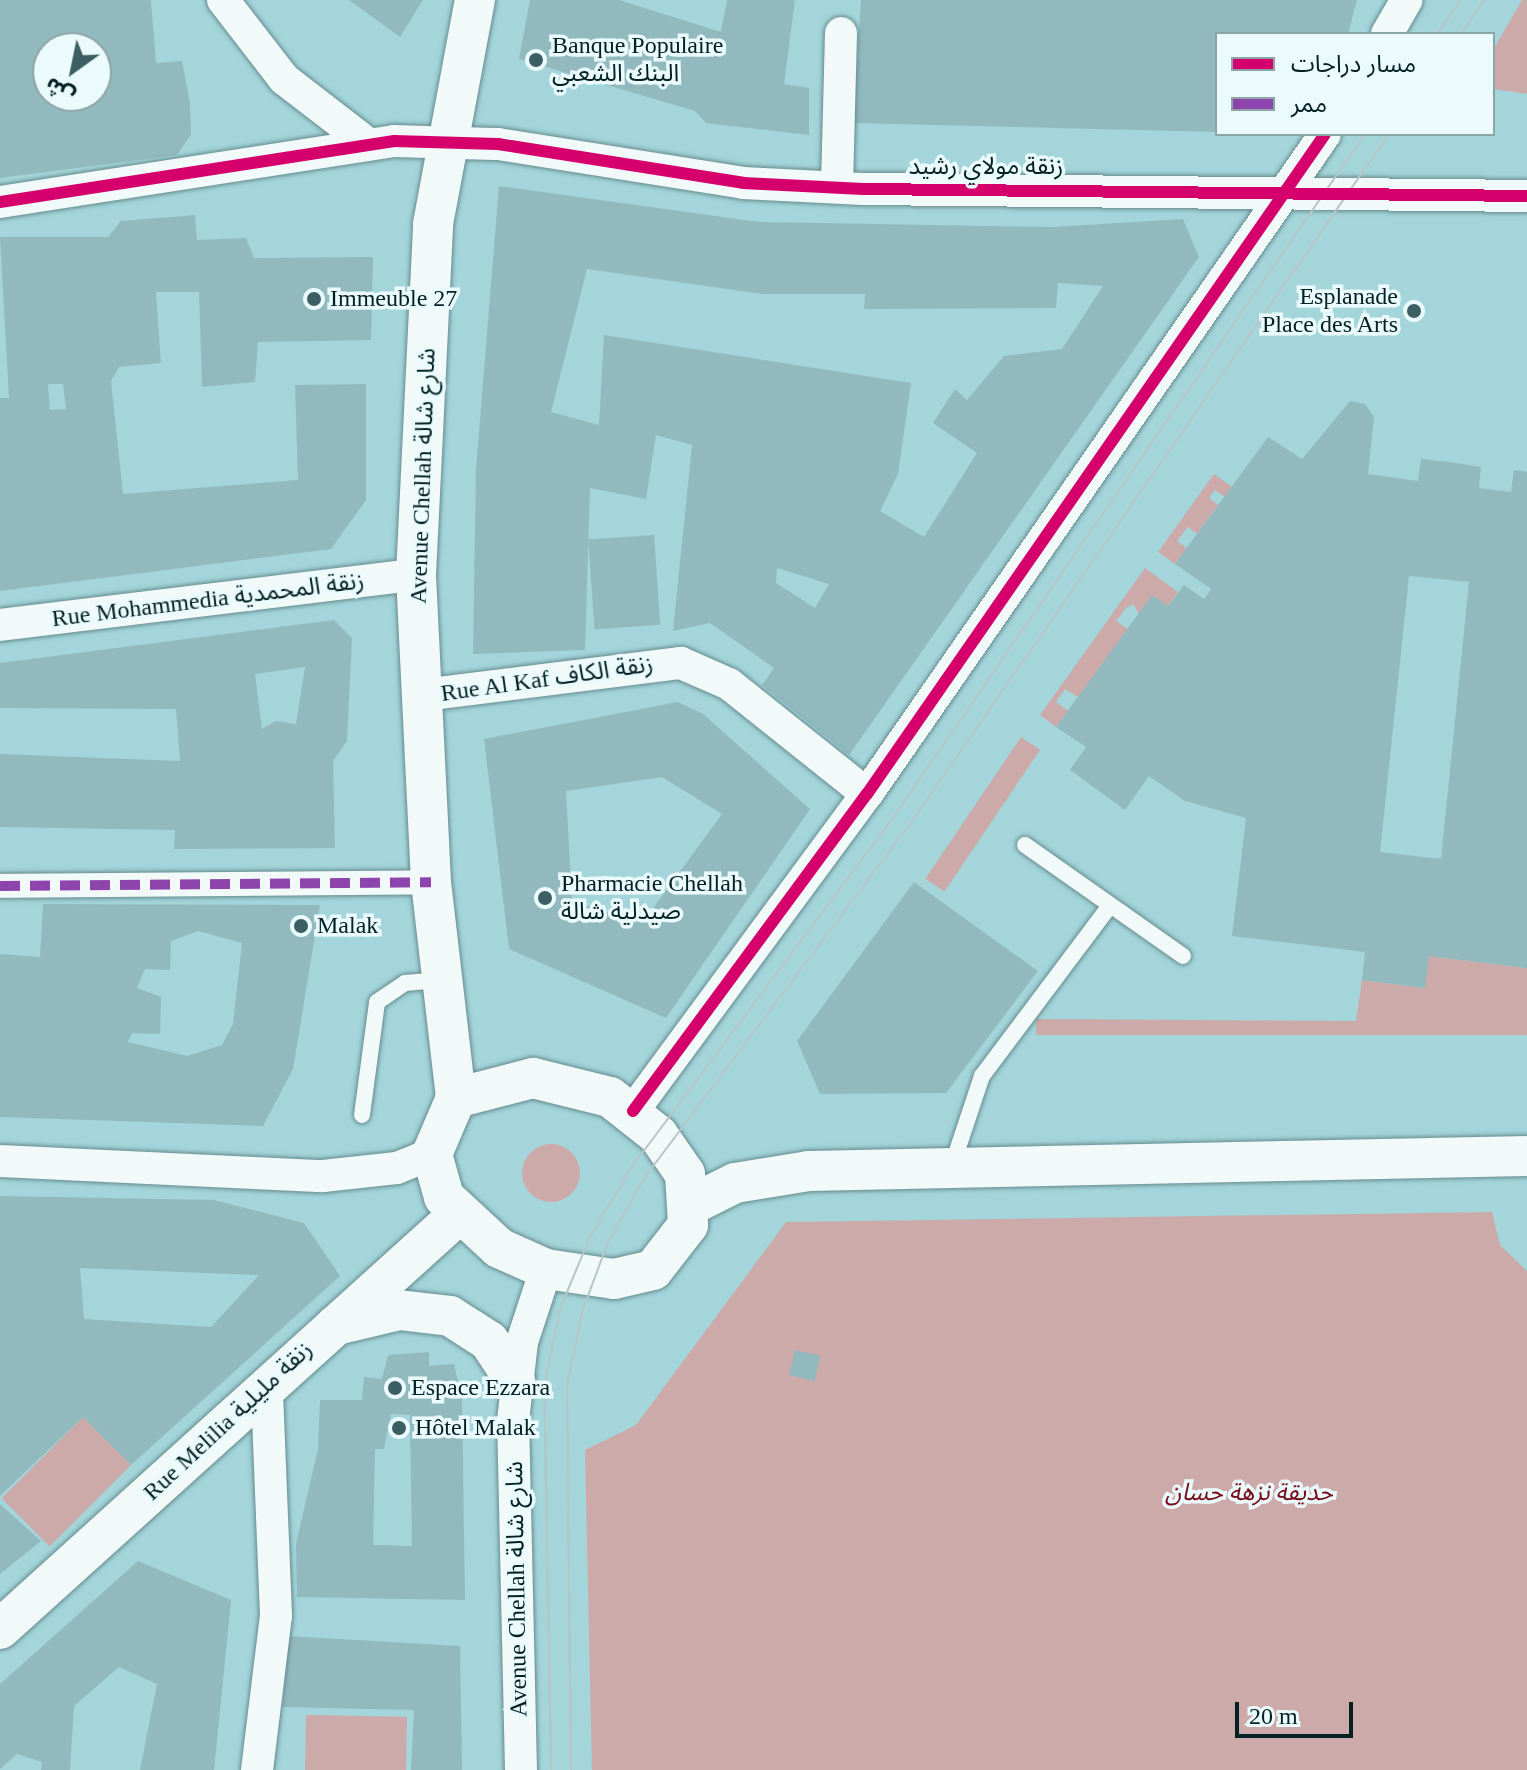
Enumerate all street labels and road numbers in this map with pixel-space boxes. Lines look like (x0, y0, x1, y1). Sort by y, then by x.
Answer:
street label: زنقة مولاي رشيد (909, 153, 1063, 181)
street label: Avenue Chellah شارع شالة (404, 348, 442, 604)
street label: Rue Mohammedia زنقة المحمدية (50, 567, 366, 633)
street label: Rue Al Kaf زنقة الكاف (438, 650, 656, 708)
street label: Rue Melilia زنقة مليلية (137, 1335, 319, 1507)
street label: Avenue Chellah شارع شالة (500, 1461, 534, 1717)

